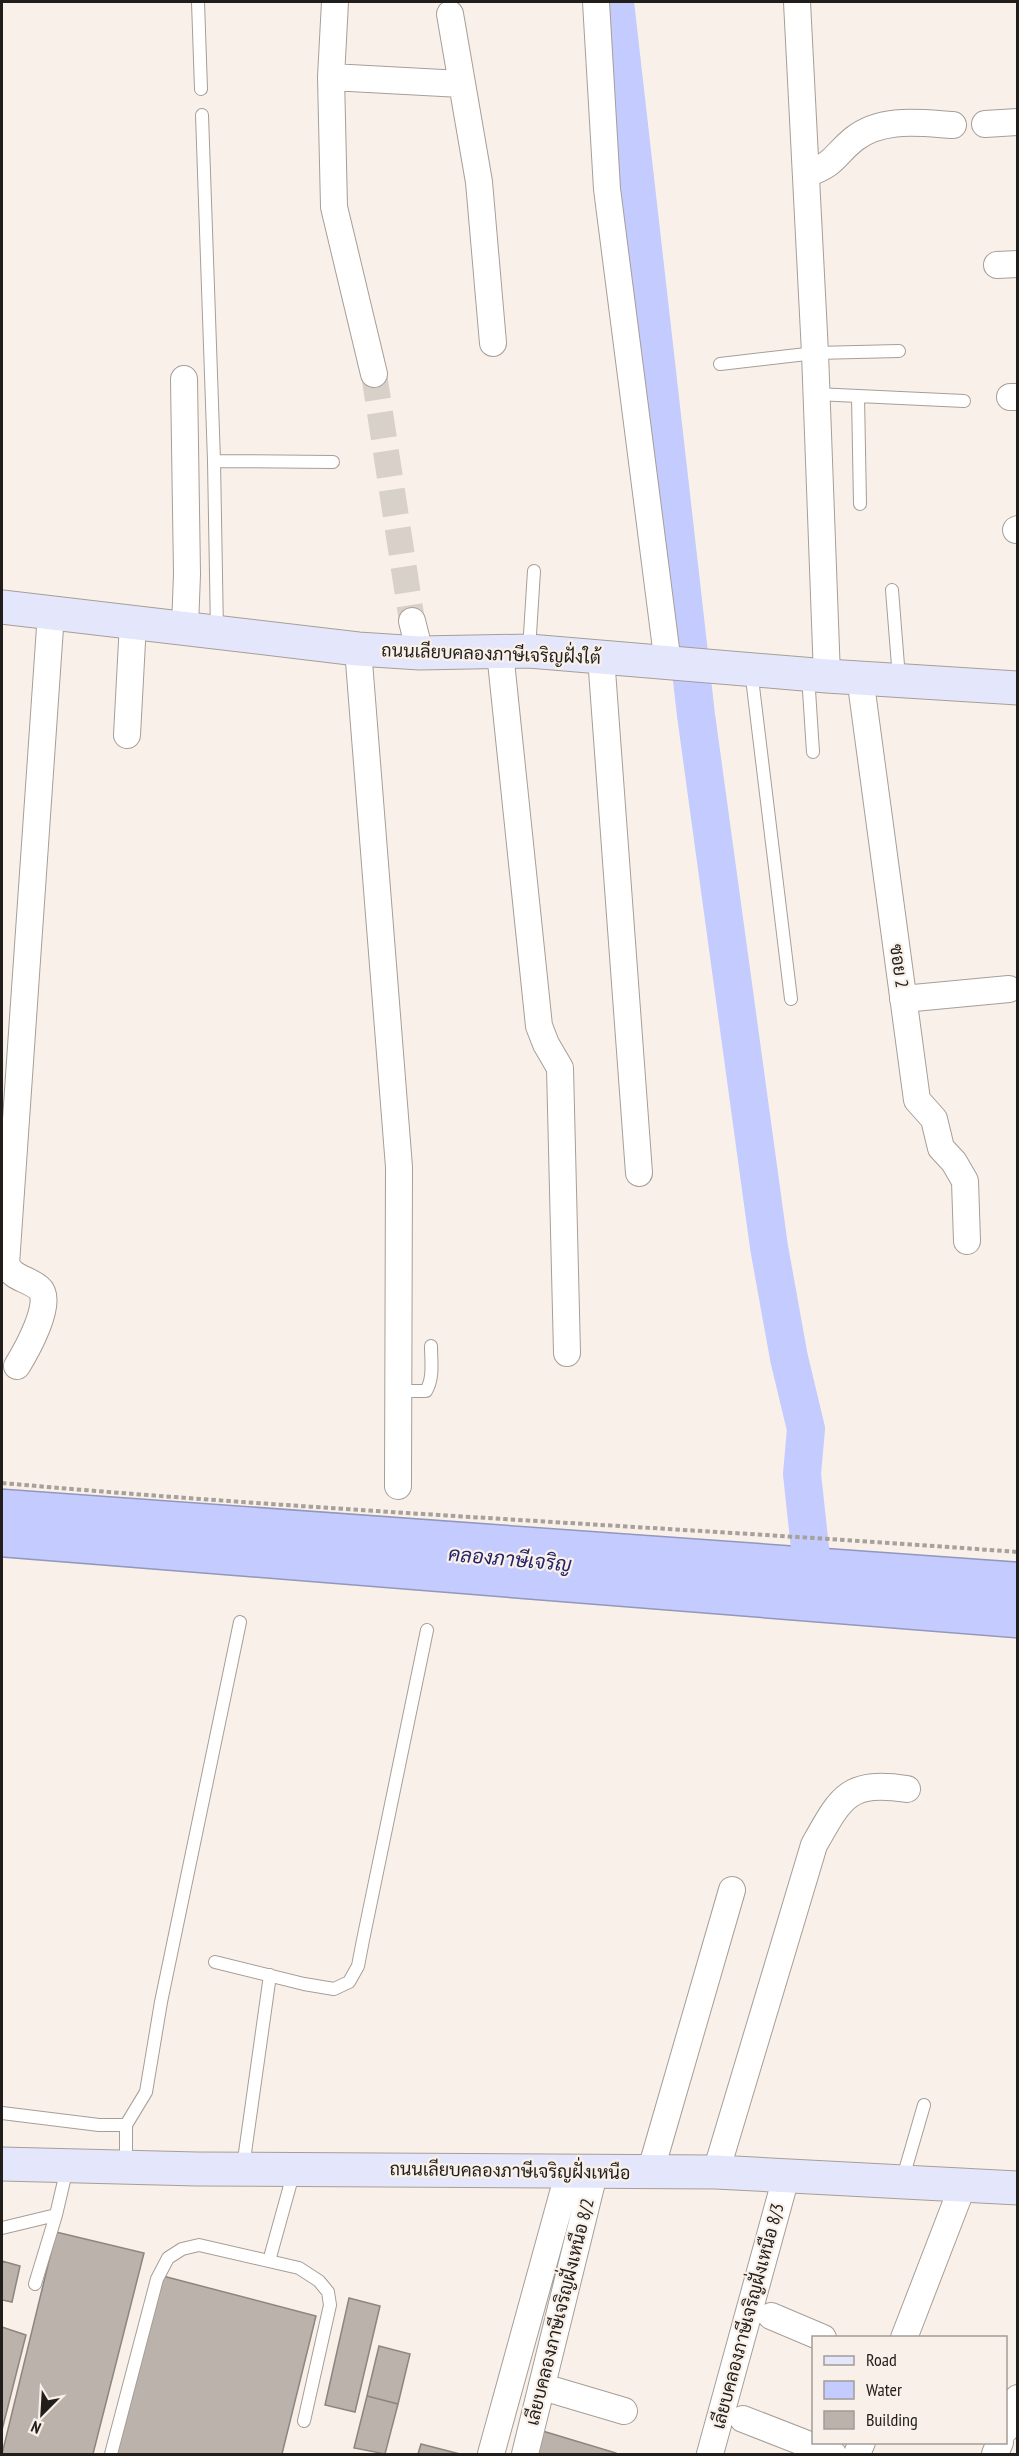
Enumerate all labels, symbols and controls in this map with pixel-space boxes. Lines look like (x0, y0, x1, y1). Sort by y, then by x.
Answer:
street label: ถนนเลียบคลองภาษีเจริญฝั่งใต้ (381, 635, 602, 669)
street label: ซอย 2 (885, 943, 914, 989)
water label: คลองภาษีเจริญ (447, 1541, 573, 1577)
street label: ถนนเลียบคลองภาษีเจริญฝั่งเหนือ (389, 2153, 631, 2184)
street label: เลียบคลองภาษีเจริญฝั่งเหนือ 8/2 (517, 2195, 599, 2428)
street label: เลียบคลองภาษีเจริญฝั่งเหนือ 8/3 (703, 2199, 789, 2431)
legend (812, 2336, 1007, 2444)
text: Road (866, 2348, 897, 2371)
text: Water (866, 2378, 902, 2401)
north arrow (12, 2384, 72, 2444)
text: Building (866, 2408, 918, 2431)
text: N (28, 2417, 44, 2439)

